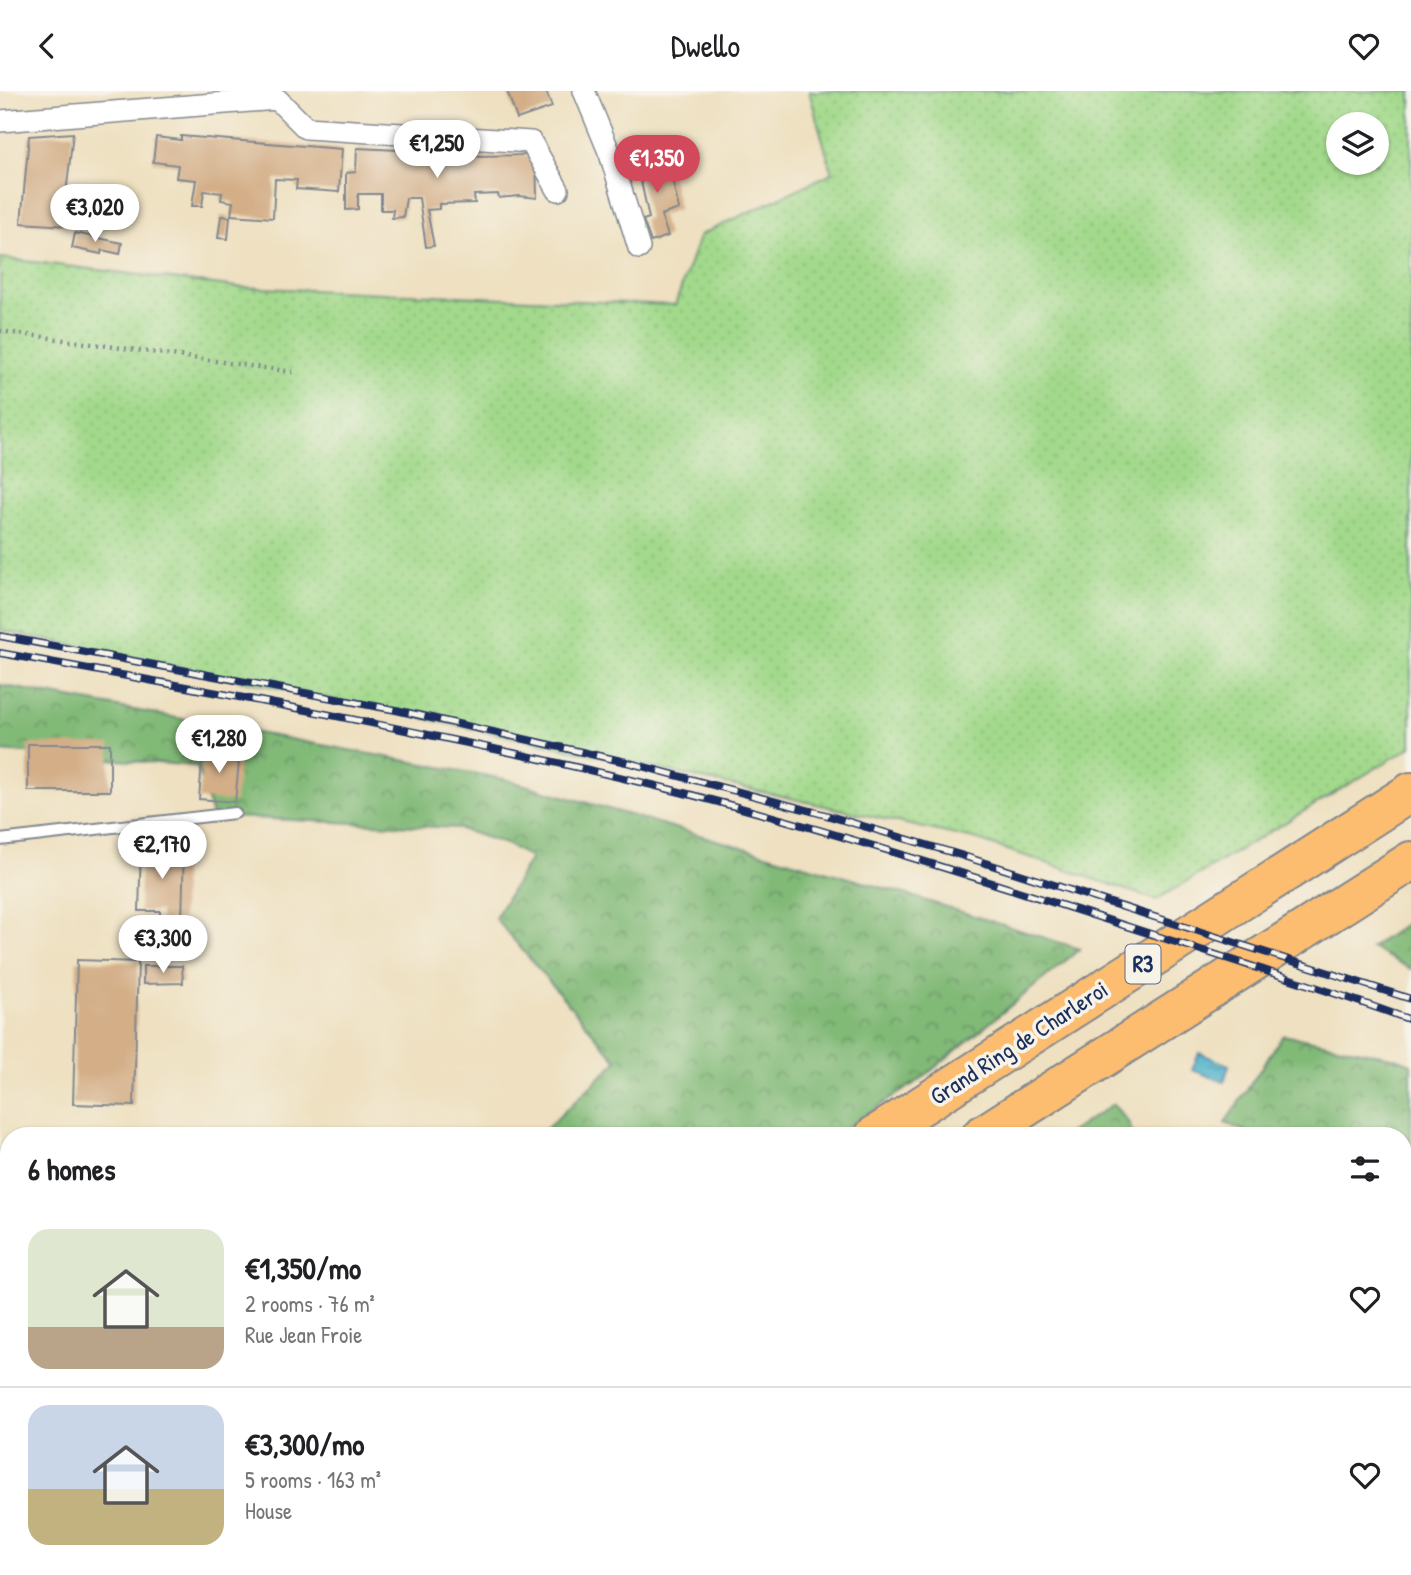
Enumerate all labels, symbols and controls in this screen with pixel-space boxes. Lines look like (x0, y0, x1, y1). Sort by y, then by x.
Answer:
text: Dwello (671, 24, 740, 67)
icon: back (28, 27, 66, 65)
icon: heart (1345, 27, 1383, 65)
map controls (1326, 112, 1389, 175)
button: layers (1326, 112, 1389, 175)
pin: €1,250 (380, 120, 494, 180)
text: €1,250 (410, 127, 464, 158)
pin: €1,350 (600, 135, 714, 195)
text: €1,350 (630, 142, 684, 173)
pin: €3,020 (38, 185, 152, 244)
text: €3,020 (66, 191, 124, 222)
pin: €1,280 (162, 715, 276, 775)
text: €1,280 (191, 722, 247, 753)
pin: €2,170 (105, 821, 219, 881)
text: €2,170 (134, 828, 190, 859)
pin: €3,300 (106, 915, 220, 975)
text: €3,300 (135, 922, 191, 953)
road number: R3 (1126, 944, 1160, 983)
street label: Grand Ring de Charleroi (923, 973, 1113, 1112)
text: 6 homes (28, 1149, 115, 1189)
icon: filters (1346, 1150, 1384, 1188)
text: €1,350/mo (245, 1248, 361, 1288)
icon: home (84, 1257, 168, 1341)
icon: heart (1346, 1280, 1384, 1318)
text: 2 rooms · 76 m² (245, 1288, 375, 1319)
text: Rue Jean Froie (245, 1319, 363, 1350)
text: €3,300/mo (245, 1424, 364, 1464)
icon: home (84, 1433, 168, 1517)
icon: heart (1346, 1456, 1384, 1494)
text: 5 rooms · 163 m² (245, 1464, 381, 1495)
text: House (245, 1495, 292, 1526)

